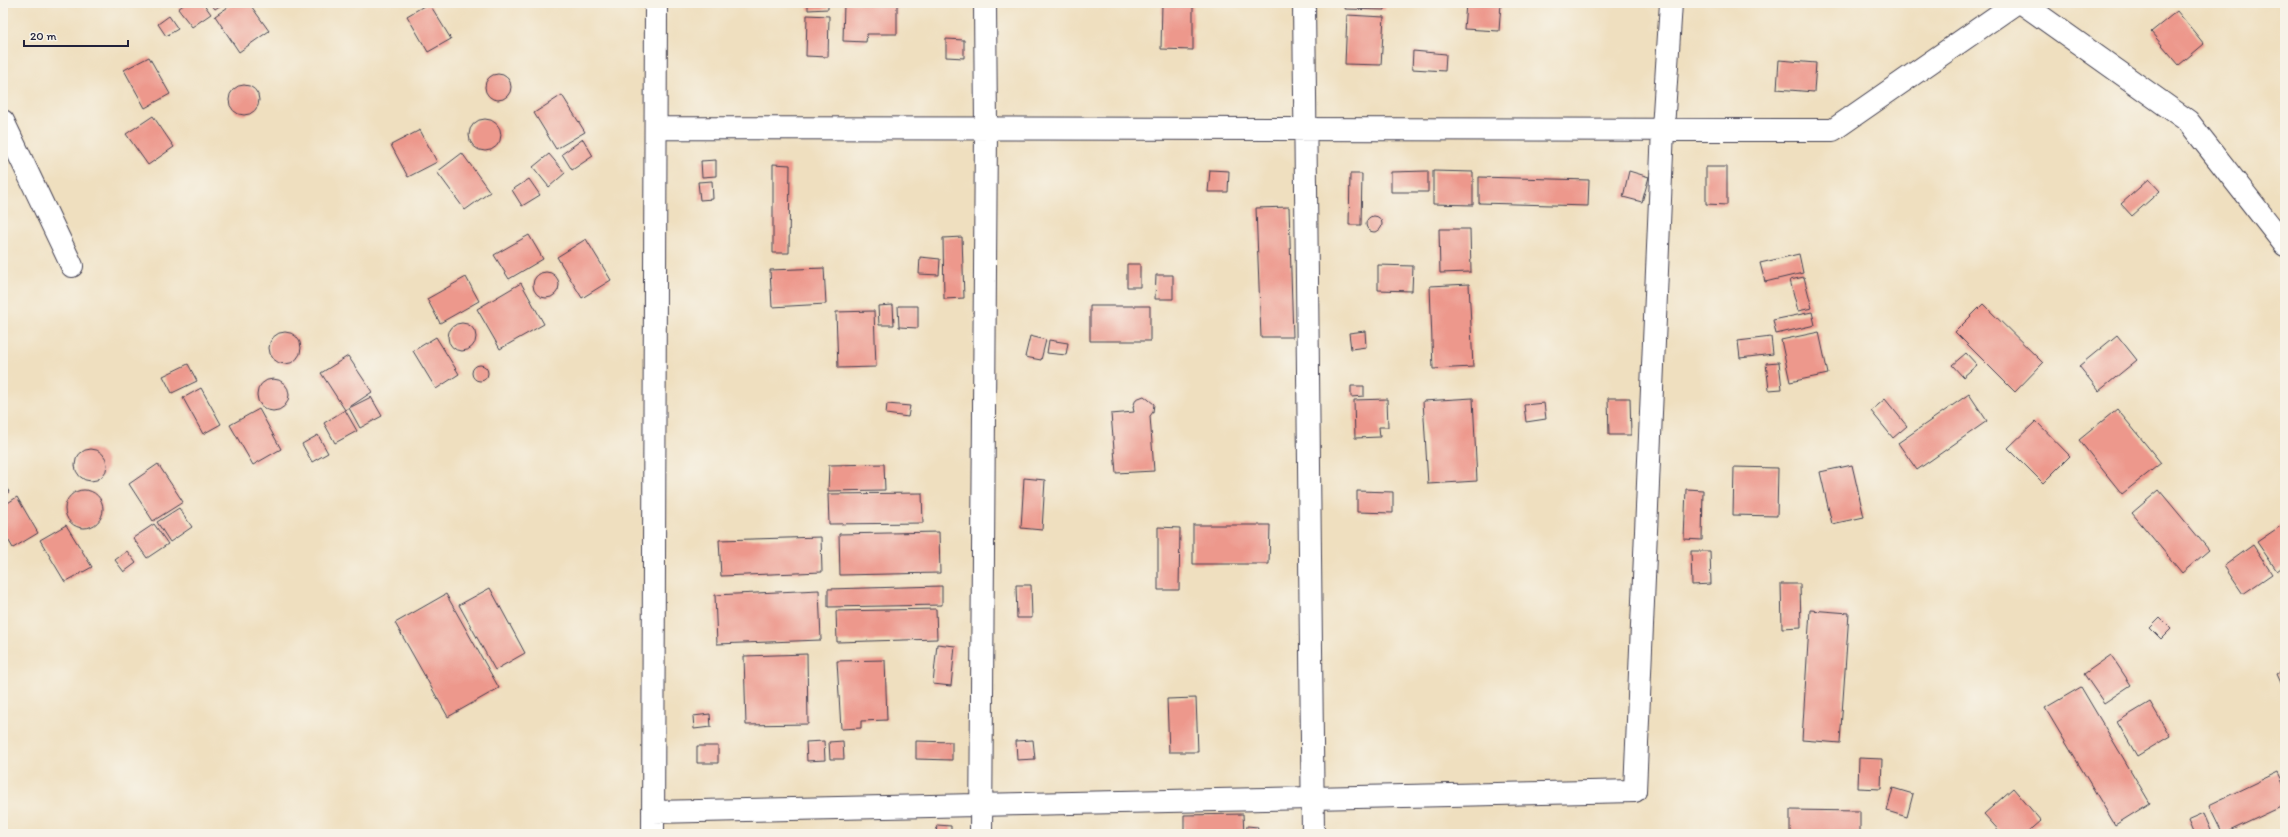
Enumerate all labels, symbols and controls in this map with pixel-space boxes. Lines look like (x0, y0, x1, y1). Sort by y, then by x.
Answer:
scale bar (24, 22, 128, 48)
text: 20 m (30, 29, 57, 43)

